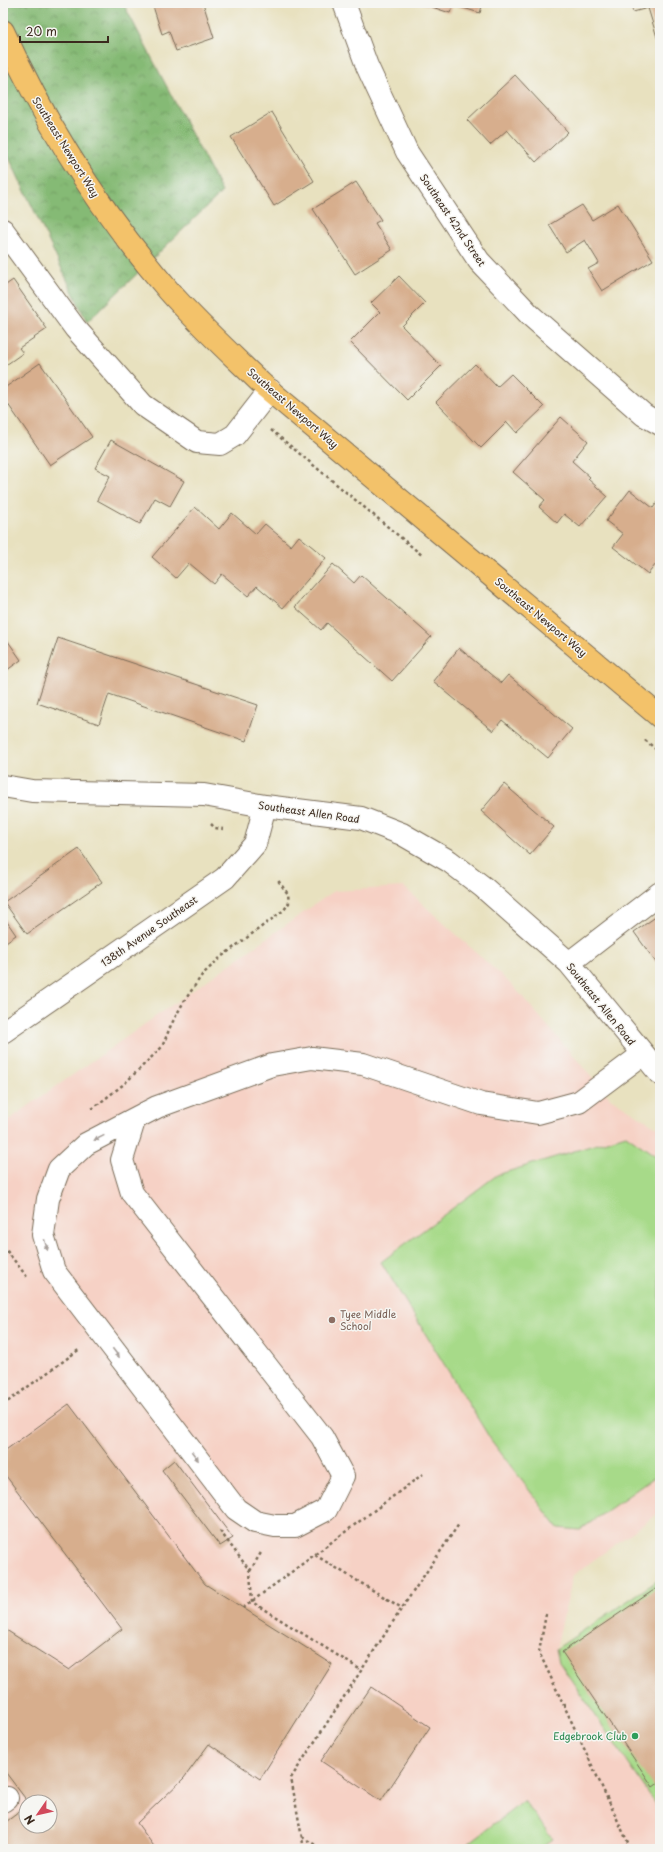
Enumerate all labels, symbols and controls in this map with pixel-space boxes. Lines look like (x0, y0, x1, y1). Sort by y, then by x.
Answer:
scale bar (20, 18, 108, 44)
text: 20 m (26, 22, 57, 40)
street label: Southeast Newport Way (29, 94, 104, 200)
street label: Southeast 42nd Street (417, 170, 490, 269)
street label: Southeast Newport Way (245, 364, 342, 452)
street label: Southeast Newport Way (492, 574, 591, 660)
street label: Southeast Allen Road (257, 797, 361, 826)
street label: 138th Avenue Southeast (97, 892, 200, 970)
street label: Southeast Allen Road (563, 959, 639, 1048)
one-way arrow (94, 1135, 105, 1141)
one-way arrow (43, 1239, 49, 1251)
place label: Tyee Middle School (340, 1306, 397, 1333)
marker: Tyee Middle School (327, 1315, 337, 1325)
one-way arrow (112, 1347, 120, 1358)
one-way arrow (191, 1450, 199, 1461)
place label: Edgebrook Club (553, 1728, 627, 1743)
marker: Edgebrook Club (630, 1731, 640, 1741)
north arrow (18, 1794, 58, 1834)
text: N (20, 1811, 39, 1828)

